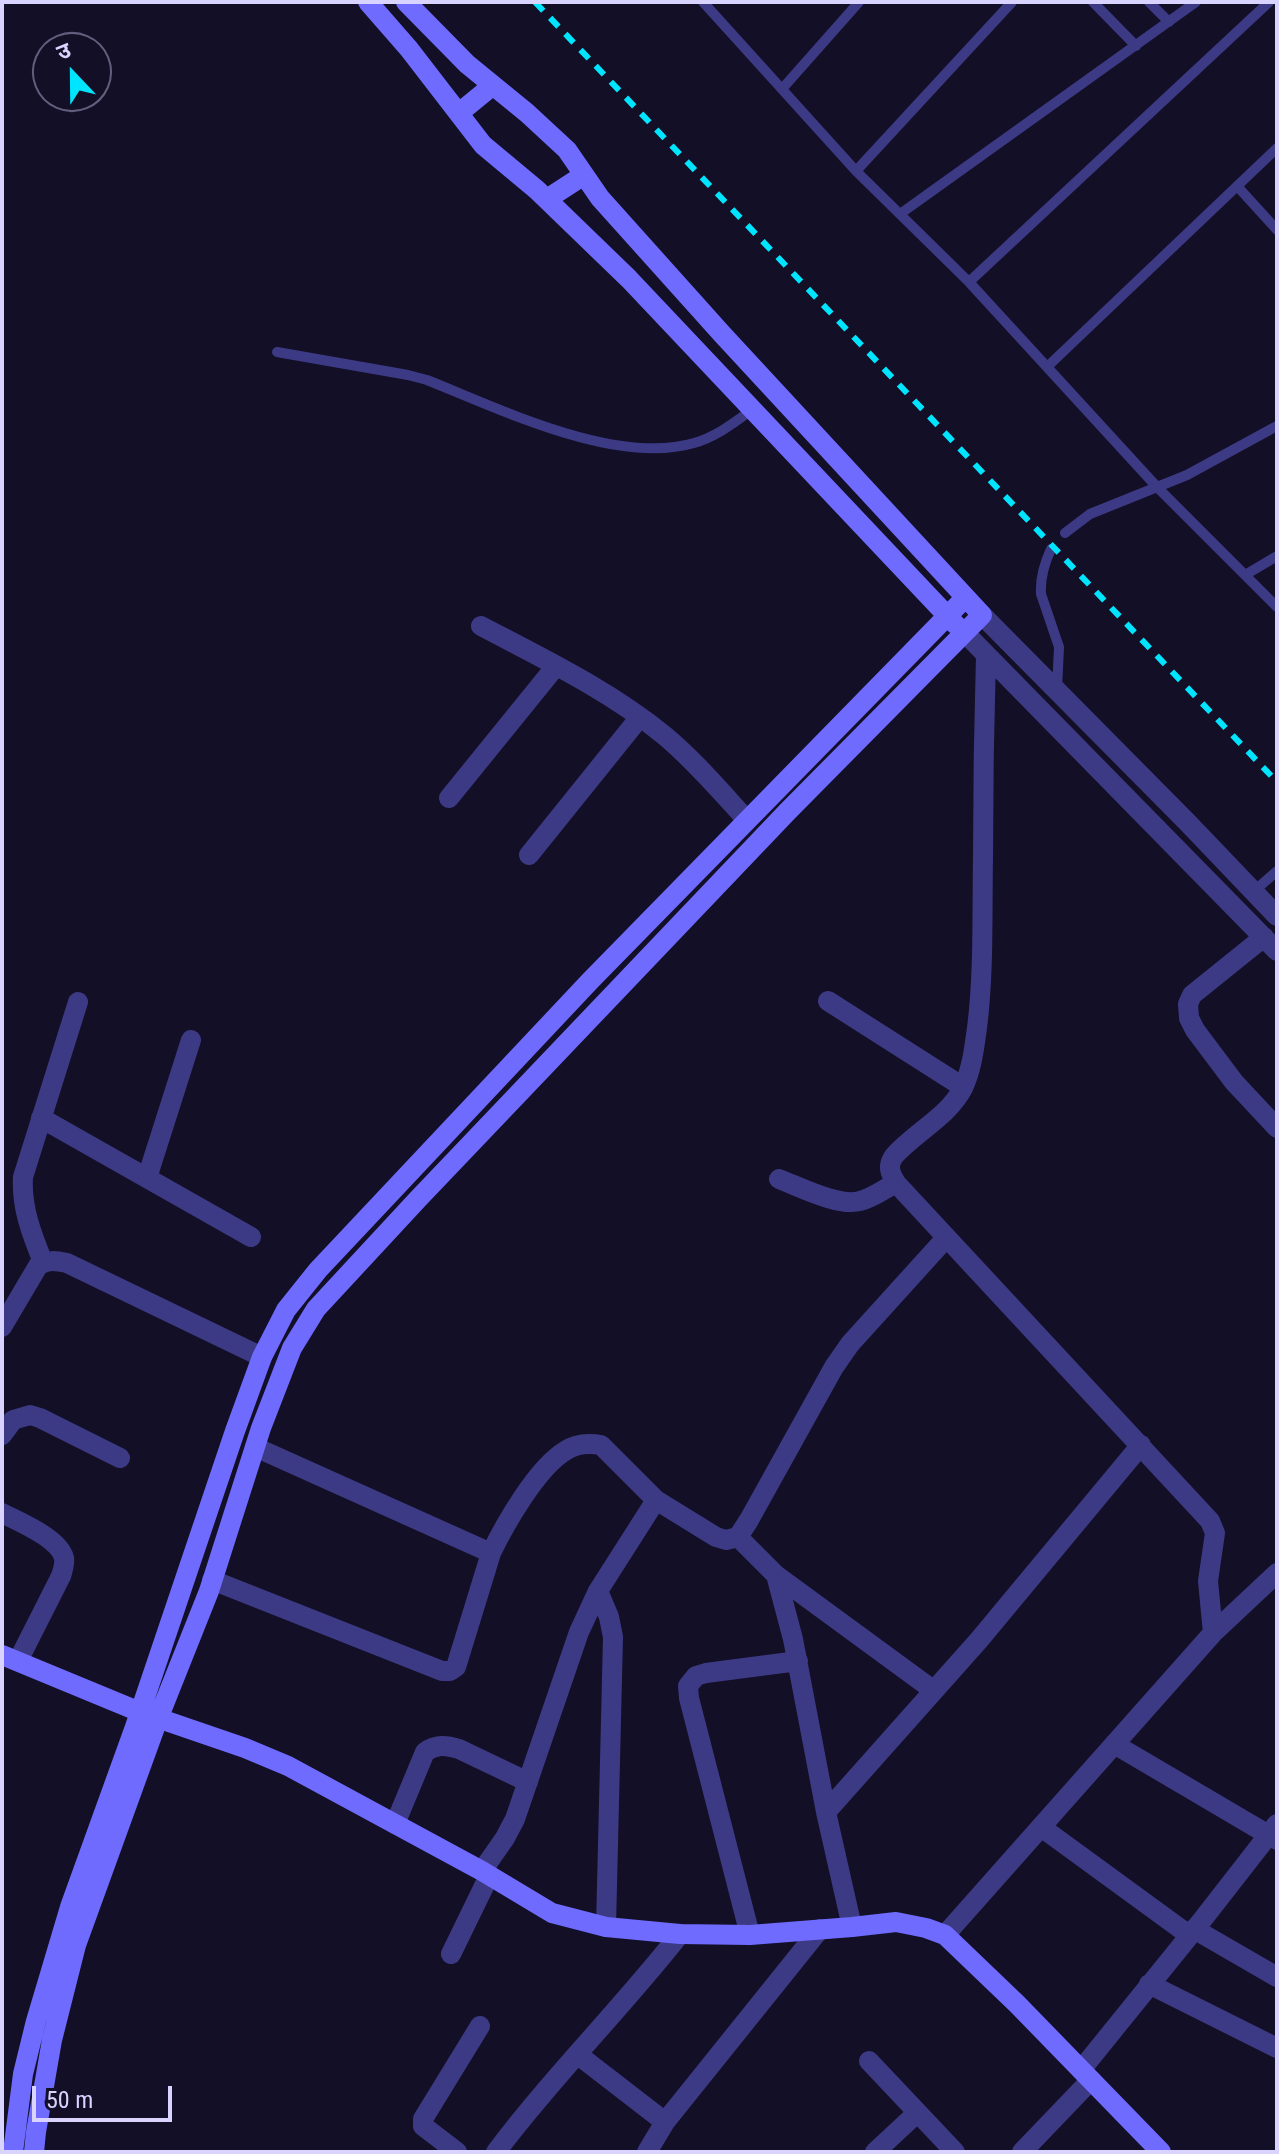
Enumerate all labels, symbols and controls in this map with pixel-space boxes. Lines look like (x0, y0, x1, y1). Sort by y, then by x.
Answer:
north arrow (32, 32, 112, 112)
text: उ (53, 37, 74, 65)
scale bar (36, 2070, 176, 2120)
text: 50 m (46, 2086, 93, 2114)

